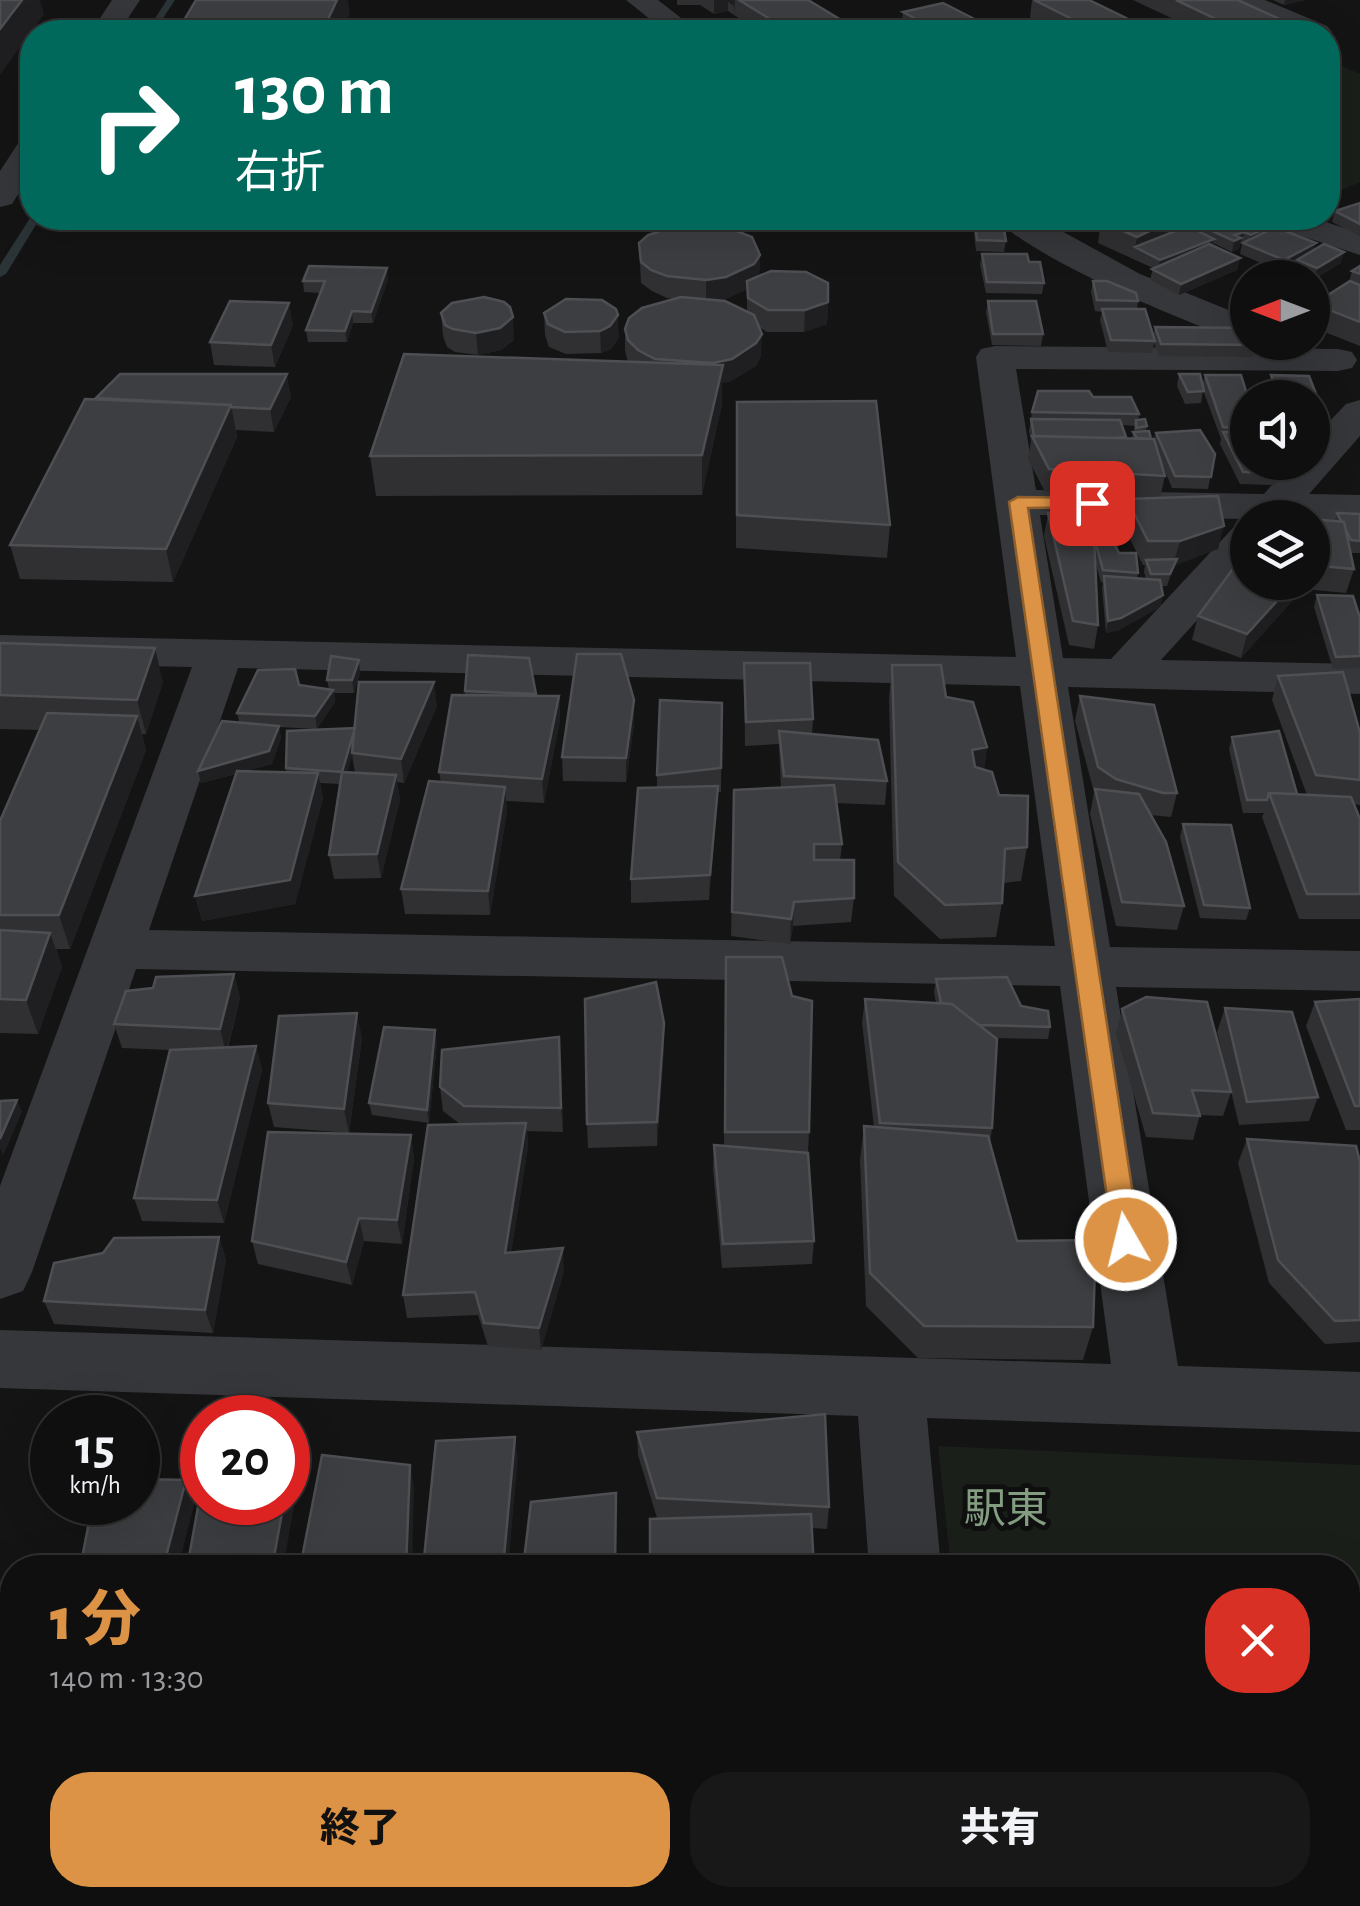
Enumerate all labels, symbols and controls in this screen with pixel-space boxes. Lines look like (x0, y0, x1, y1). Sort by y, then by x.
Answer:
text: 130 m (235, 57, 394, 127)
icon: right (70, 60, 200, 190)
text: 右折 (235, 151, 325, 196)
north arrow (1230, 260, 1330, 360)
map controls (1230, 260, 1330, 600)
button: sound (1230, 380, 1330, 480)
pin (1050, 461, 1135, 546)
icon: arrive (1065, 476, 1120, 531)
button: layers (1230, 500, 1330, 600)
position arrow (1074, 1188, 1178, 1292)
speed limit sign: 20 (180, 1395, 310, 1525)
text: 15 (75, 1423, 115, 1473)
text: km/h (69, 1473, 121, 1498)
park label: 駅東 (964, 1487, 1048, 1531)
button: close (1205, 1588, 1310, 1693)
text: 1 分 (50, 1591, 141, 1651)
text: 140 m · 13:30 (50, 1662, 204, 1694)
button: 終了 (50, 1772, 670, 1887)
button: 共有 (690, 1772, 1310, 1887)

